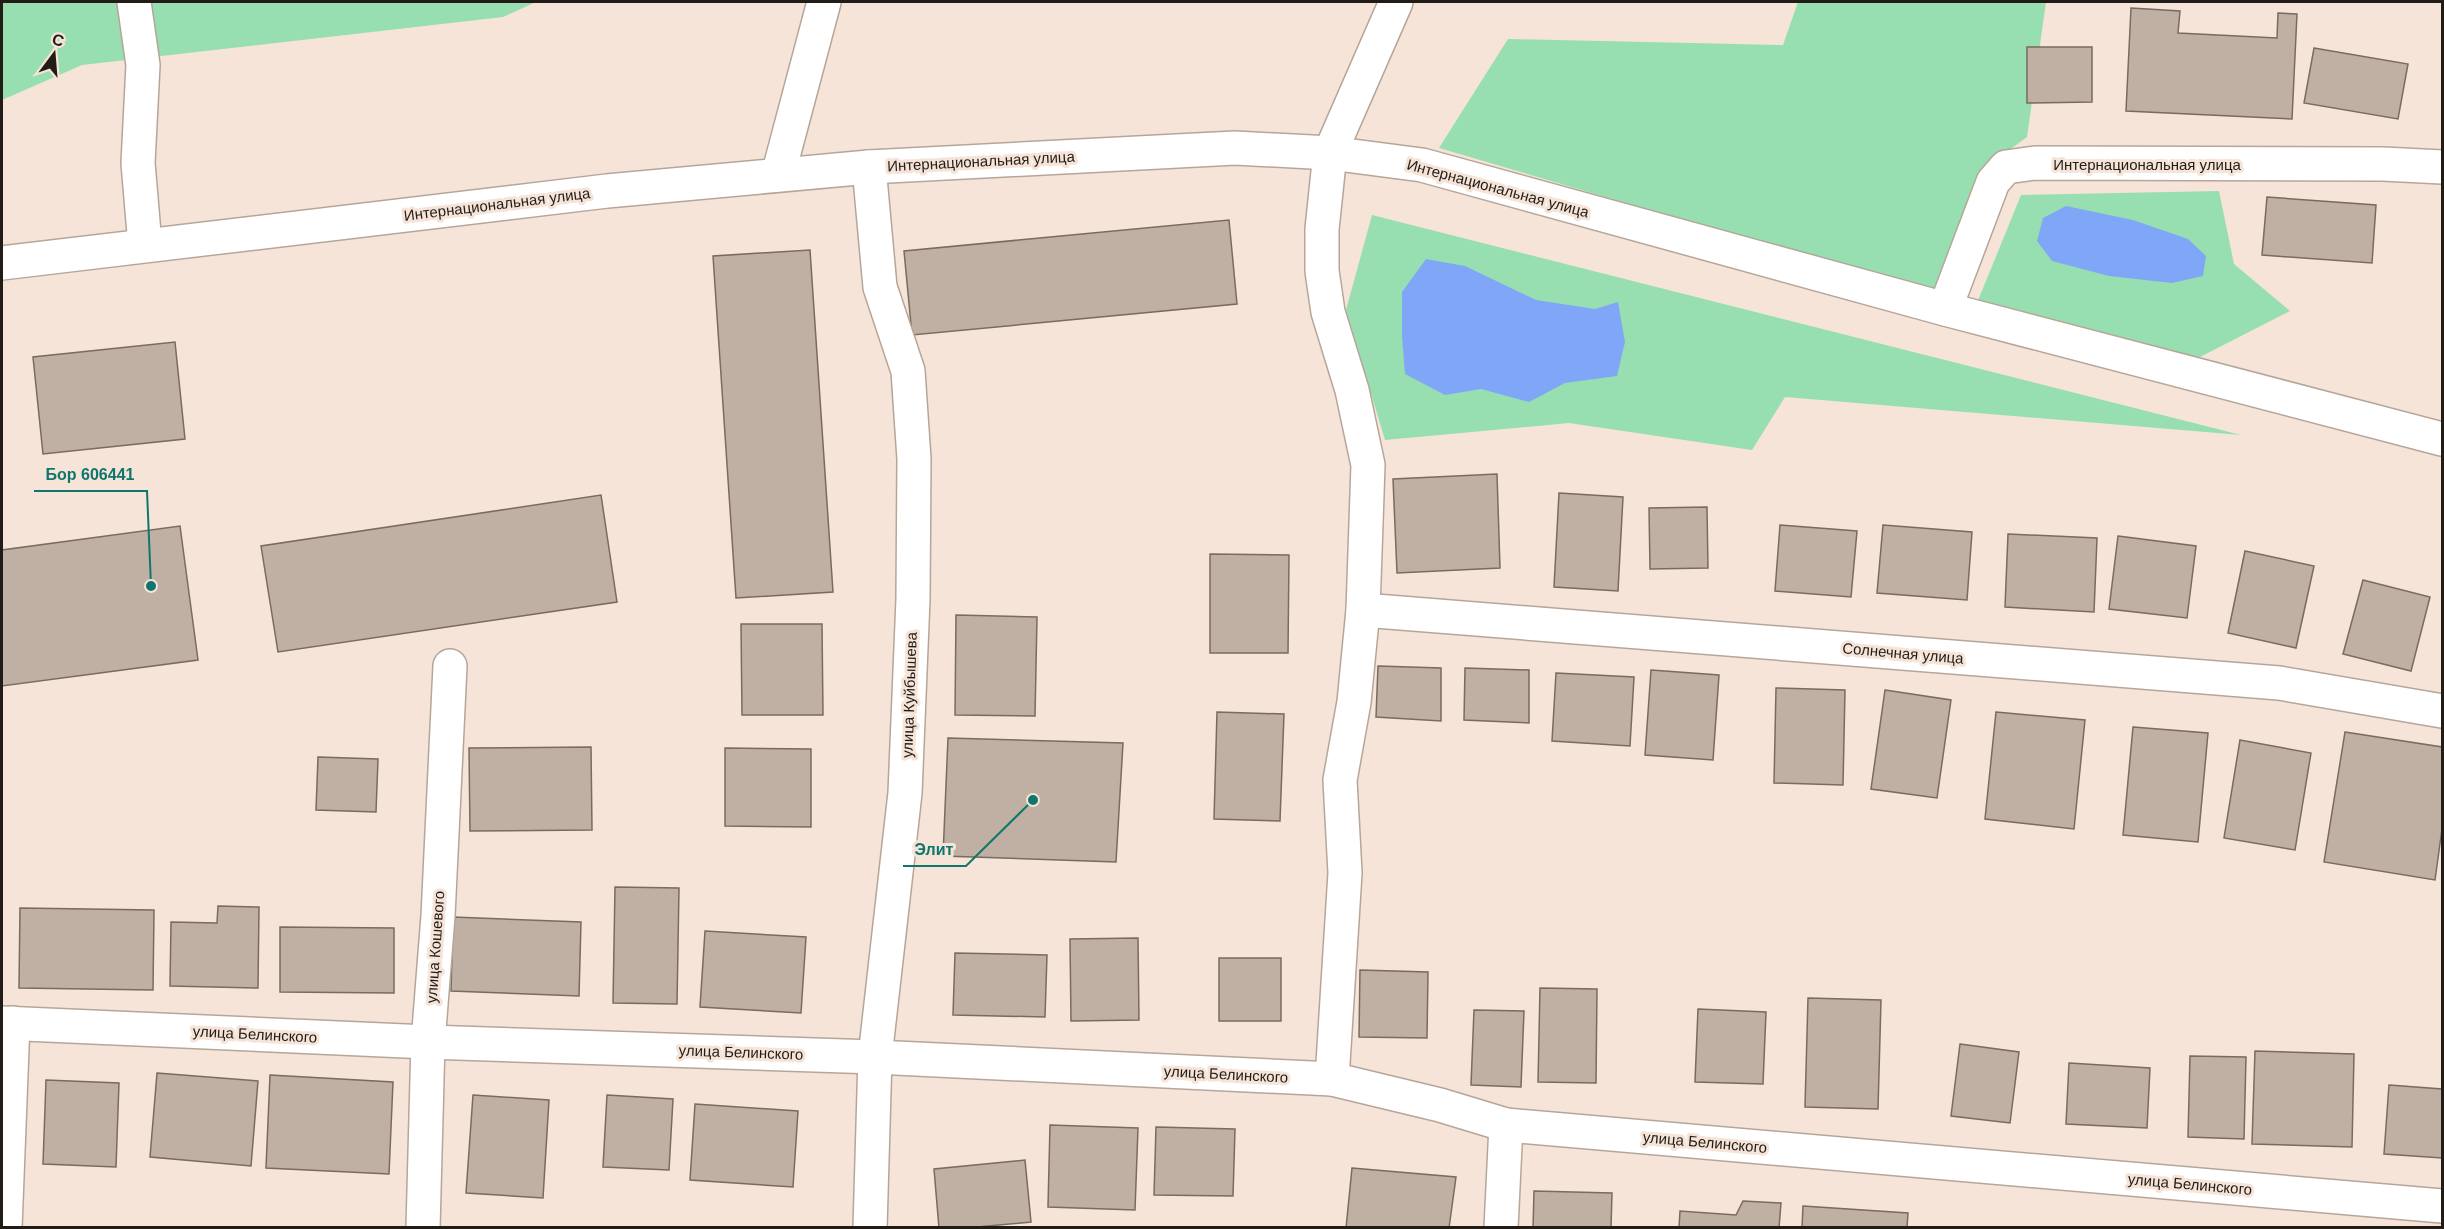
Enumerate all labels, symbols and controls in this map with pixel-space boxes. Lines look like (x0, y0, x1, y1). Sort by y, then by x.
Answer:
north arrow (24, 24, 84, 84)
text: С (50, 30, 66, 50)
street label: Интернациональная улица (887, 148, 1076, 174)
street label: Интернациональная улица (1405, 155, 1592, 221)
street label: Интернациональная улица (2053, 156, 2242, 173)
street label: Интернациональная улица (403, 184, 592, 224)
callout: Бор 606441 (34, 457, 147, 491)
text: Бор 606441 (46, 466, 135, 483)
street label: улица Куйбышева (898, 631, 920, 758)
street label: Солнечная улица (1842, 639, 1965, 667)
callout: Элит (903, 832, 966, 866)
text: Элит (915, 841, 954, 858)
street label: улица Кошевого (423, 890, 447, 1004)
street label: улица Белинского (192, 1022, 318, 1046)
street label: улица Белинского (678, 1041, 804, 1063)
street label: улица Белинского (1163, 1062, 1289, 1086)
street label: улица Белинского (1642, 1128, 1768, 1156)
street label: улица Белинского (2127, 1170, 2253, 1198)

